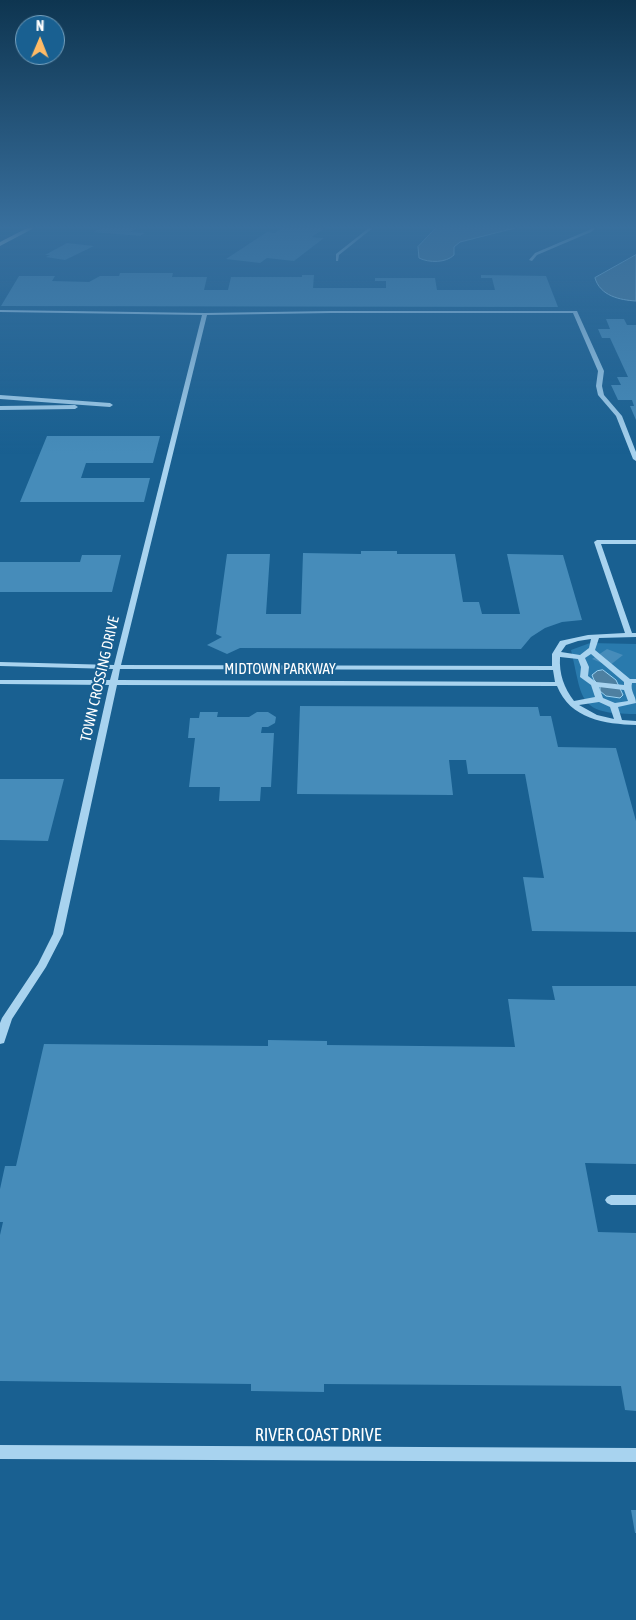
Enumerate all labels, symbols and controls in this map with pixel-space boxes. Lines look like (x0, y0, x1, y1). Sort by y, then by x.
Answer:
north arrow (15, 15, 65, 65)
text: N (36, 18, 45, 34)
street label: TOWN CROSSING DRIVE (77, 614, 123, 744)
street label: MIDTOWN PARKWAY (224, 660, 336, 678)
street label: RIVER COAST DRIVE (255, 1424, 381, 1446)

